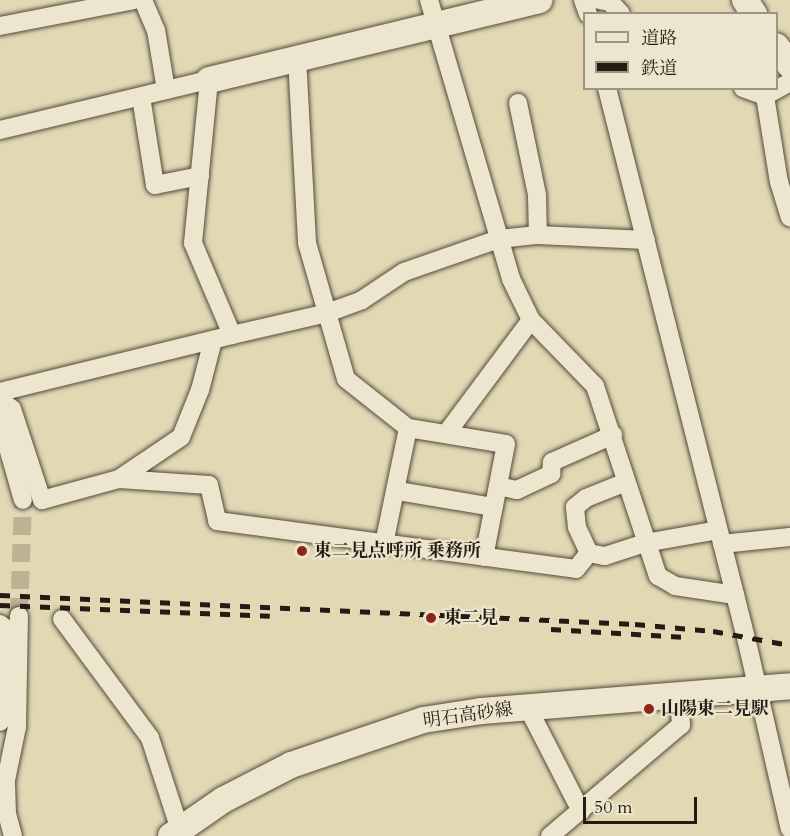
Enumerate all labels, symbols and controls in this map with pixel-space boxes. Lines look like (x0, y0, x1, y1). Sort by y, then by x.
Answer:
legend (583, 12, 778, 90)
text: 道路 (641, 26, 677, 51)
text: 鉄道 (641, 56, 677, 81)
place label: 東二見点呼所 乗務所 (314, 540, 481, 562)
marker: 東二見点呼所 乗務所 (295, 544, 309, 558)
place label: 東二見 (444, 607, 498, 629)
marker: 東二見 (422, 609, 440, 627)
place label: 山陽東二見駅 (661, 698, 769, 720)
street label: 明石高砂線 (422, 699, 514, 733)
marker: 山陽東二見駅 (642, 702, 656, 716)
scale bar (586, 785, 700, 823)
text: 50 m (594, 795, 633, 820)

